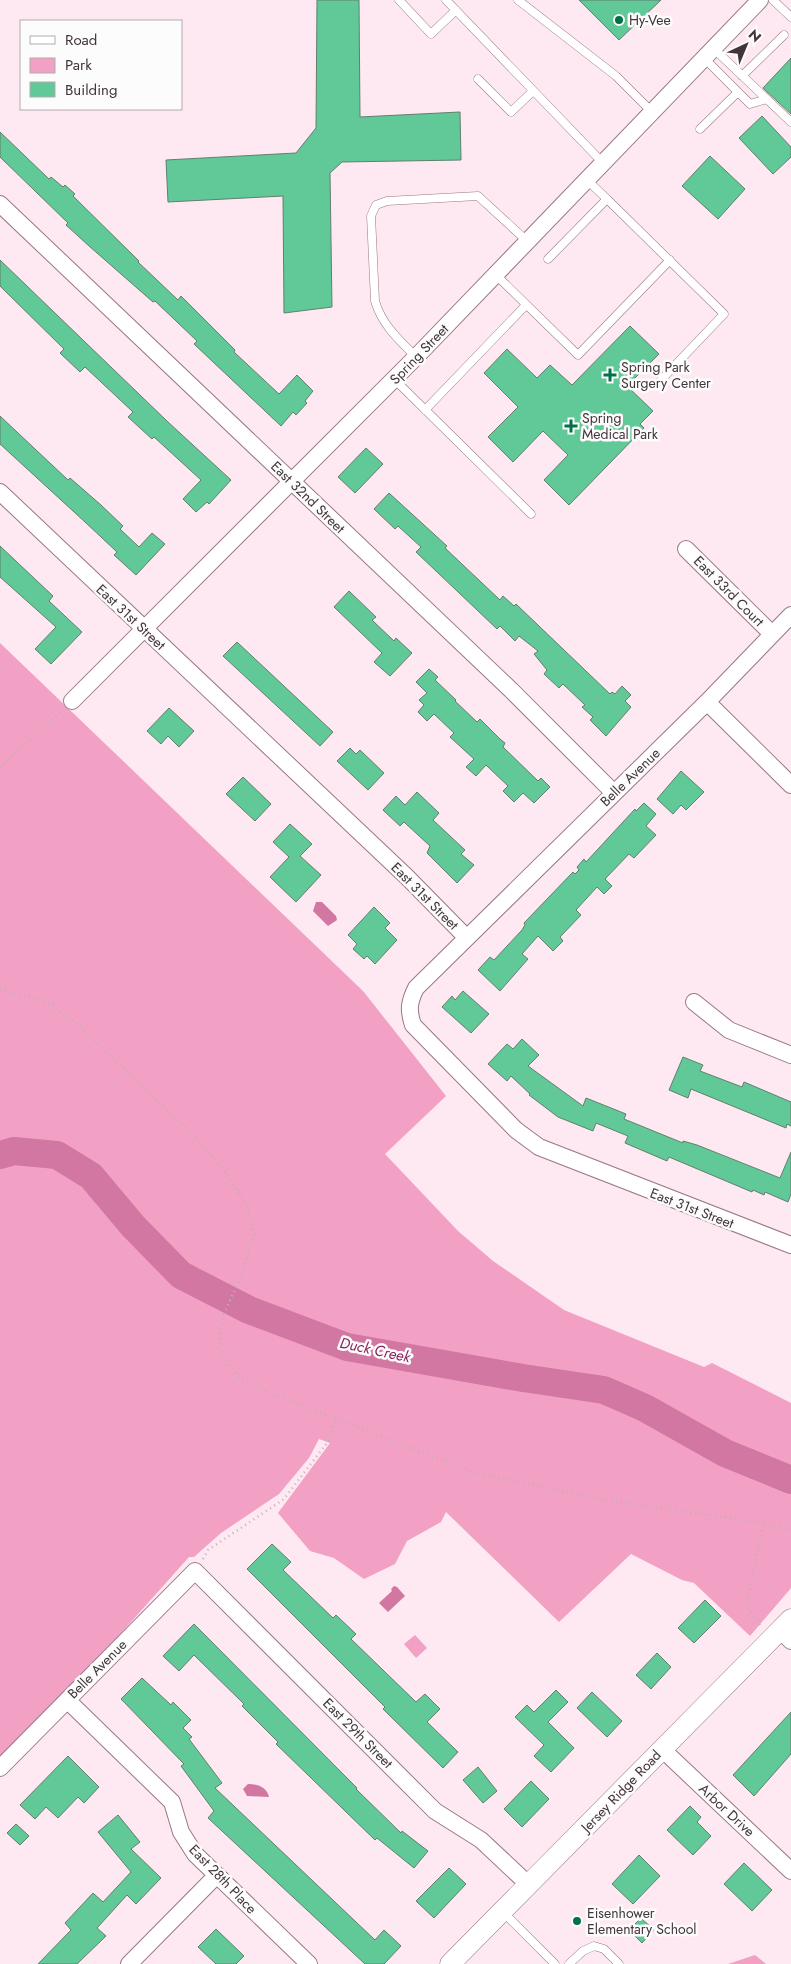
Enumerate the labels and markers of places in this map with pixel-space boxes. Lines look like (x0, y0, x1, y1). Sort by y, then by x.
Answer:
place label: Hy-Vee (629, 10, 671, 30)
marker: Hy-Vee (613, 14, 625, 26)
place label: Spring Park Surgery Center (621, 357, 711, 393)
marker: Spring Park Surgery Center (603, 368, 617, 382)
place label: Spring Medical Park (582, 408, 659, 444)
marker: Spring Medical Park (564, 419, 578, 433)
place label: Eisenhower Elementary School (587, 1903, 697, 1939)
marker: Eisenhower Elementary School (571, 1915, 583, 1927)

